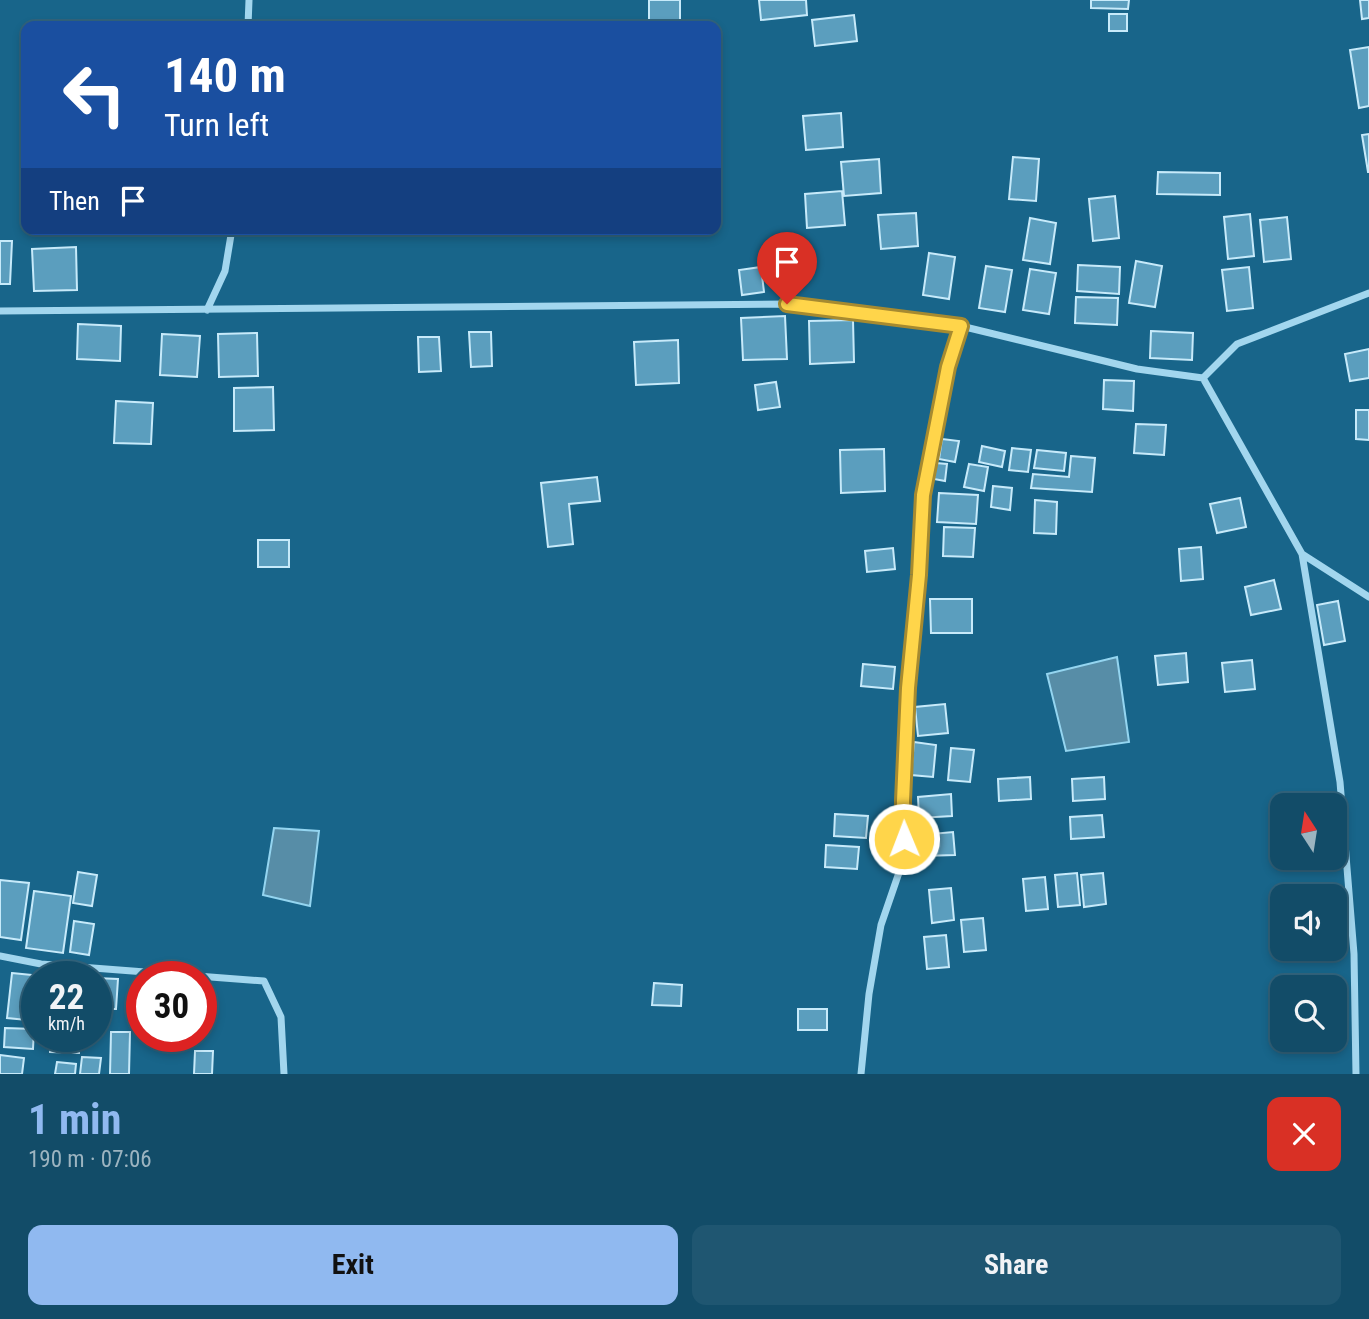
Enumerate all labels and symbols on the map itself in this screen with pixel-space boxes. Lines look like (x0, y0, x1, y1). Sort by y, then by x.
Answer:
pin (757, 232, 817, 304)
north arrow (1270, 793, 1348, 870)
position arrow (867, 802, 941, 876)
speed limit sign: 30 (126, 961, 217, 1052)

